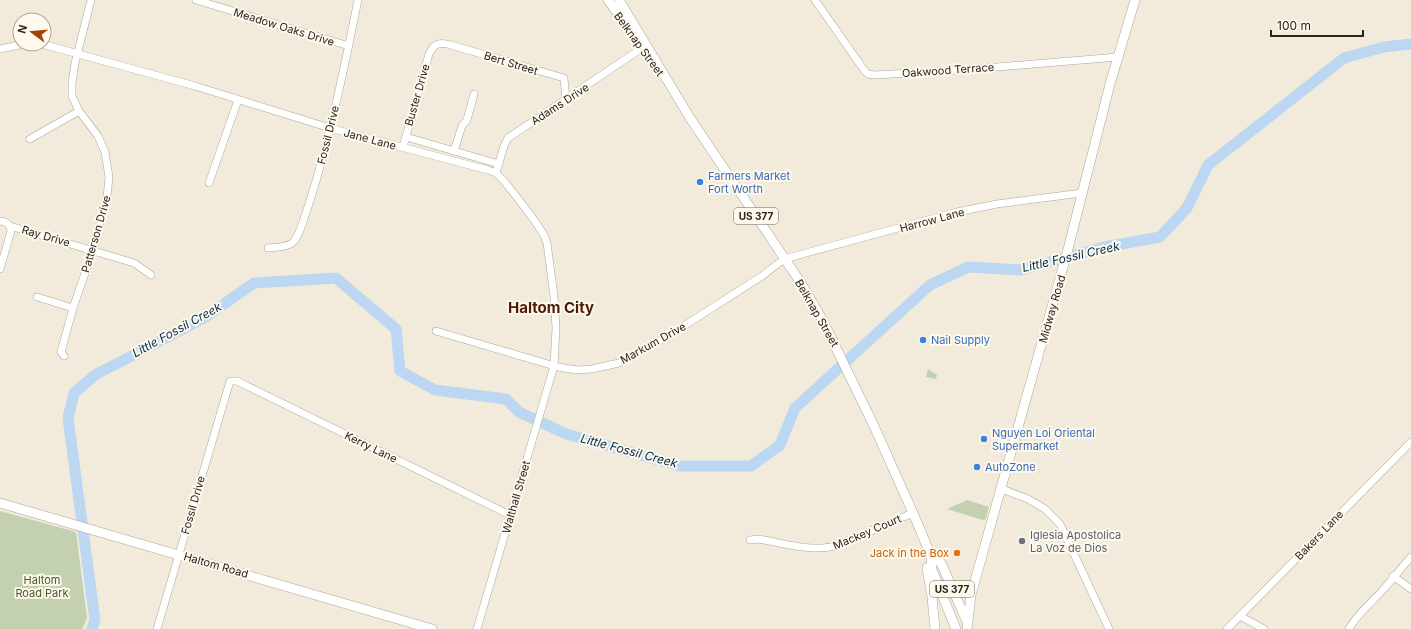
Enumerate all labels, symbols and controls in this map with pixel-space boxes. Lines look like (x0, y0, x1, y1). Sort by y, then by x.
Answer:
street label: Meadow Oaks Drive (232, 5, 336, 49)
street label: Belknap Street (611, 9, 667, 79)
north arrow (12, 12, 52, 52)
scale bar (1271, 12, 1363, 38)
text: 100 m (1277, 18, 1311, 33)
text: N (15, 23, 30, 35)
street label: Bert Street (482, 48, 540, 78)
street label: Oakwood Terrace (901, 60, 995, 80)
street label: Buster Drive (401, 62, 433, 128)
street label: Adams Drive (528, 80, 592, 128)
street label: Fossil Drive (314, 104, 342, 166)
street label: Jane Lane (342, 125, 398, 153)
place label: Farmers Market Fort Worth (708, 169, 790, 196)
marker: Farmers Market Fort Worth (695, 177, 705, 187)
street label: Patterson Drive (78, 194, 114, 274)
street label: Harrow Lane (898, 205, 966, 235)
road number: US 377 (734, 208, 778, 224)
street label: Ray Drive (20, 222, 72, 250)
water label: Little Fossil Creek (1021, 238, 1122, 275)
street label: Midway Road (1036, 273, 1068, 345)
street label: Belknap Street (792, 277, 842, 350)
district label: Haltom City (508, 298, 594, 317)
water label: Little Fossil Creek (130, 299, 224, 360)
street label: Markum Drive (618, 319, 688, 367)
place label: Nail Supply (931, 333, 990, 347)
marker: Nail Supply (918, 335, 928, 345)
place label: Nguyen Loi Oriental Supermarket (992, 426, 1095, 453)
street label: Kerry Lane (342, 428, 400, 466)
water label: Little Fossil Creek (579, 430, 680, 471)
marker: Nguyen Loi Oriental Supermarket (979, 434, 989, 444)
street label: Walthall Street (499, 459, 533, 535)
place label: AutoZone (985, 460, 1036, 474)
marker: AutoZone (972, 462, 982, 472)
street label: Fossil Drive (178, 474, 208, 536)
street label: Bakers Lane (1292, 507, 1346, 563)
street label: Mackey Court (831, 511, 904, 553)
place label: Iglesia Apostolica La Voz de Dios (1030, 528, 1121, 555)
marker: Iglesia Apostolica La Voz de Dios (1017, 536, 1027, 546)
place label: Jack in the Box (870, 546, 949, 560)
marker: Jack in the Box (952, 548, 962, 558)
street label: Haltom Road (182, 549, 250, 581)
park label: Haltom Road Park (15, 573, 69, 600)
road number: US 377 (930, 581, 974, 597)

